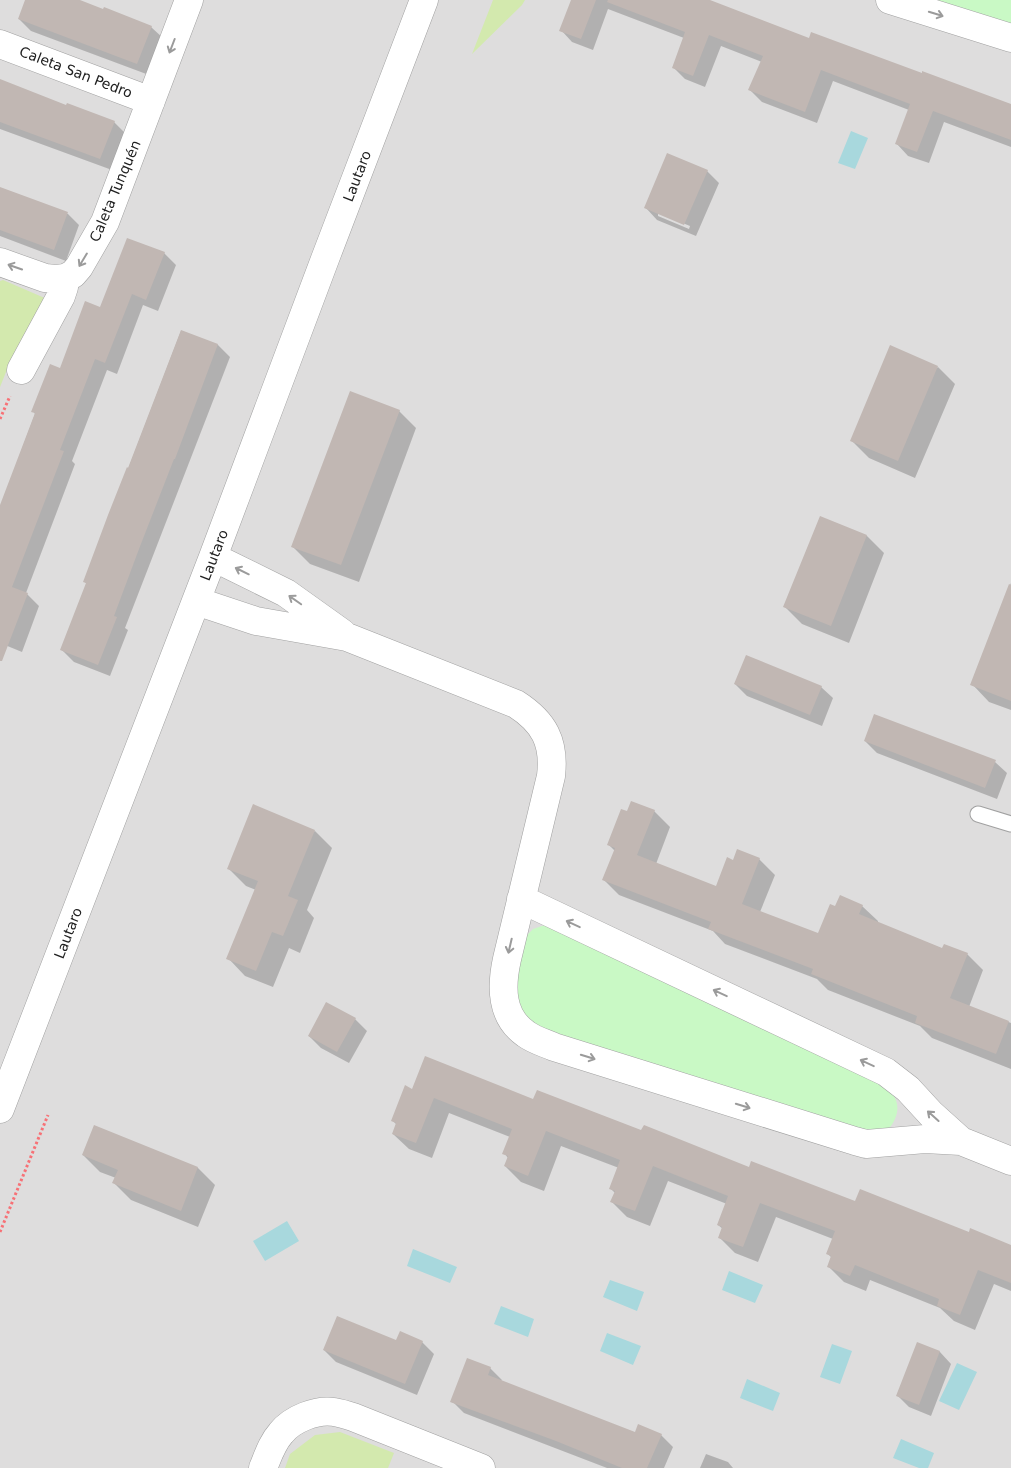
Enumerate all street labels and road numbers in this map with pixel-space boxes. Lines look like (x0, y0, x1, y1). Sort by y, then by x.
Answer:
street label: Caleta San Pedro (17, 43, 135, 101)
street label: Caleta Tunquén (86, 138, 144, 244)
street label: Lautaro (340, 148, 374, 204)
street label: Lautaro (197, 527, 231, 583)
street label: Lautaro (51, 905, 85, 961)

